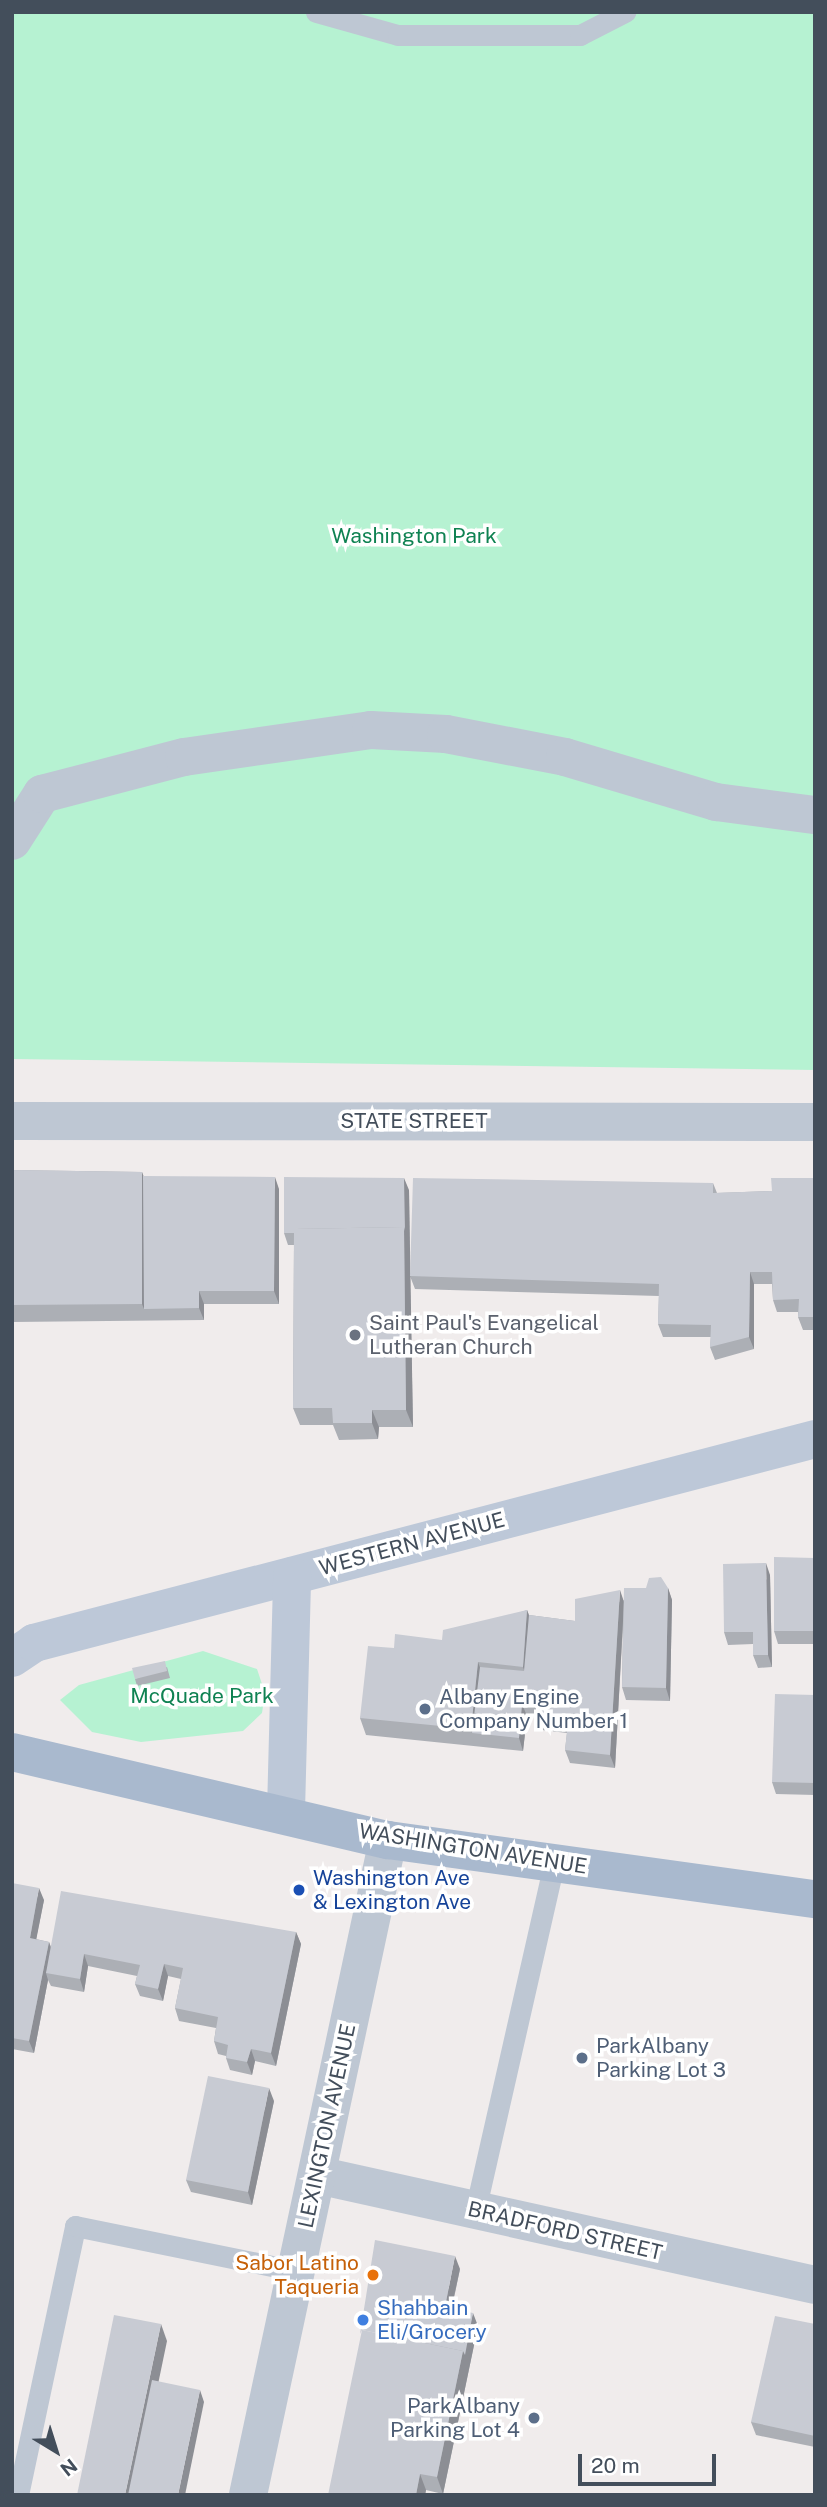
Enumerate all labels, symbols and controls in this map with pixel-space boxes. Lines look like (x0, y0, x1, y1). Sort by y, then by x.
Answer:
park label: Washington Park (331, 523, 497, 549)
street label: STATE STREET (340, 1108, 488, 1134)
place label: Saint Paul's Evangelical Lutheran Church (369, 1310, 599, 1360)
marker: Saint Paul's Evangelical Lutheran Church (347, 1327, 363, 1343)
street label: WESTERN AVENUE (317, 1507, 507, 1581)
park label: McQuade Park (130, 1683, 274, 1709)
place label: Albany Engine Company Number 1 (439, 1684, 628, 1734)
marker: Albany Engine Company Number 1 (417, 1701, 433, 1717)
street label: WASHINGTON AVENUE (357, 1819, 589, 1879)
place label: Washington Ave & Lexington Ave (313, 1865, 471, 1915)
marker: Washington Ave & Lexington Ave (291, 1882, 307, 1898)
street label: LEXINGTON AVENUE (293, 2022, 361, 2230)
place label: ParkAlbany Parking Lot 3 (596, 2033, 726, 2083)
marker: ParkAlbany Parking Lot 3 (574, 2050, 590, 2066)
street label: BRADFORD STREET (465, 2196, 665, 2266)
place label: Sabor Latino Taqueria (235, 2250, 359, 2300)
marker: Sabor Latino Taqueria (365, 2267, 381, 2283)
place label: Shahbain Eli/Grocery (377, 2295, 487, 2345)
marker: Shahbain Eli/Grocery (355, 2312, 371, 2328)
place label: ParkAlbany Parking Lot 4 (390, 2393, 520, 2443)
marker: ParkAlbany Parking Lot 4 (526, 2410, 542, 2426)
north arrow (21, 2416, 91, 2486)
scale bar (582, 2440, 720, 2484)
text: 20 m (591, 2453, 640, 2478)
text: N (56, 2454, 82, 2481)

